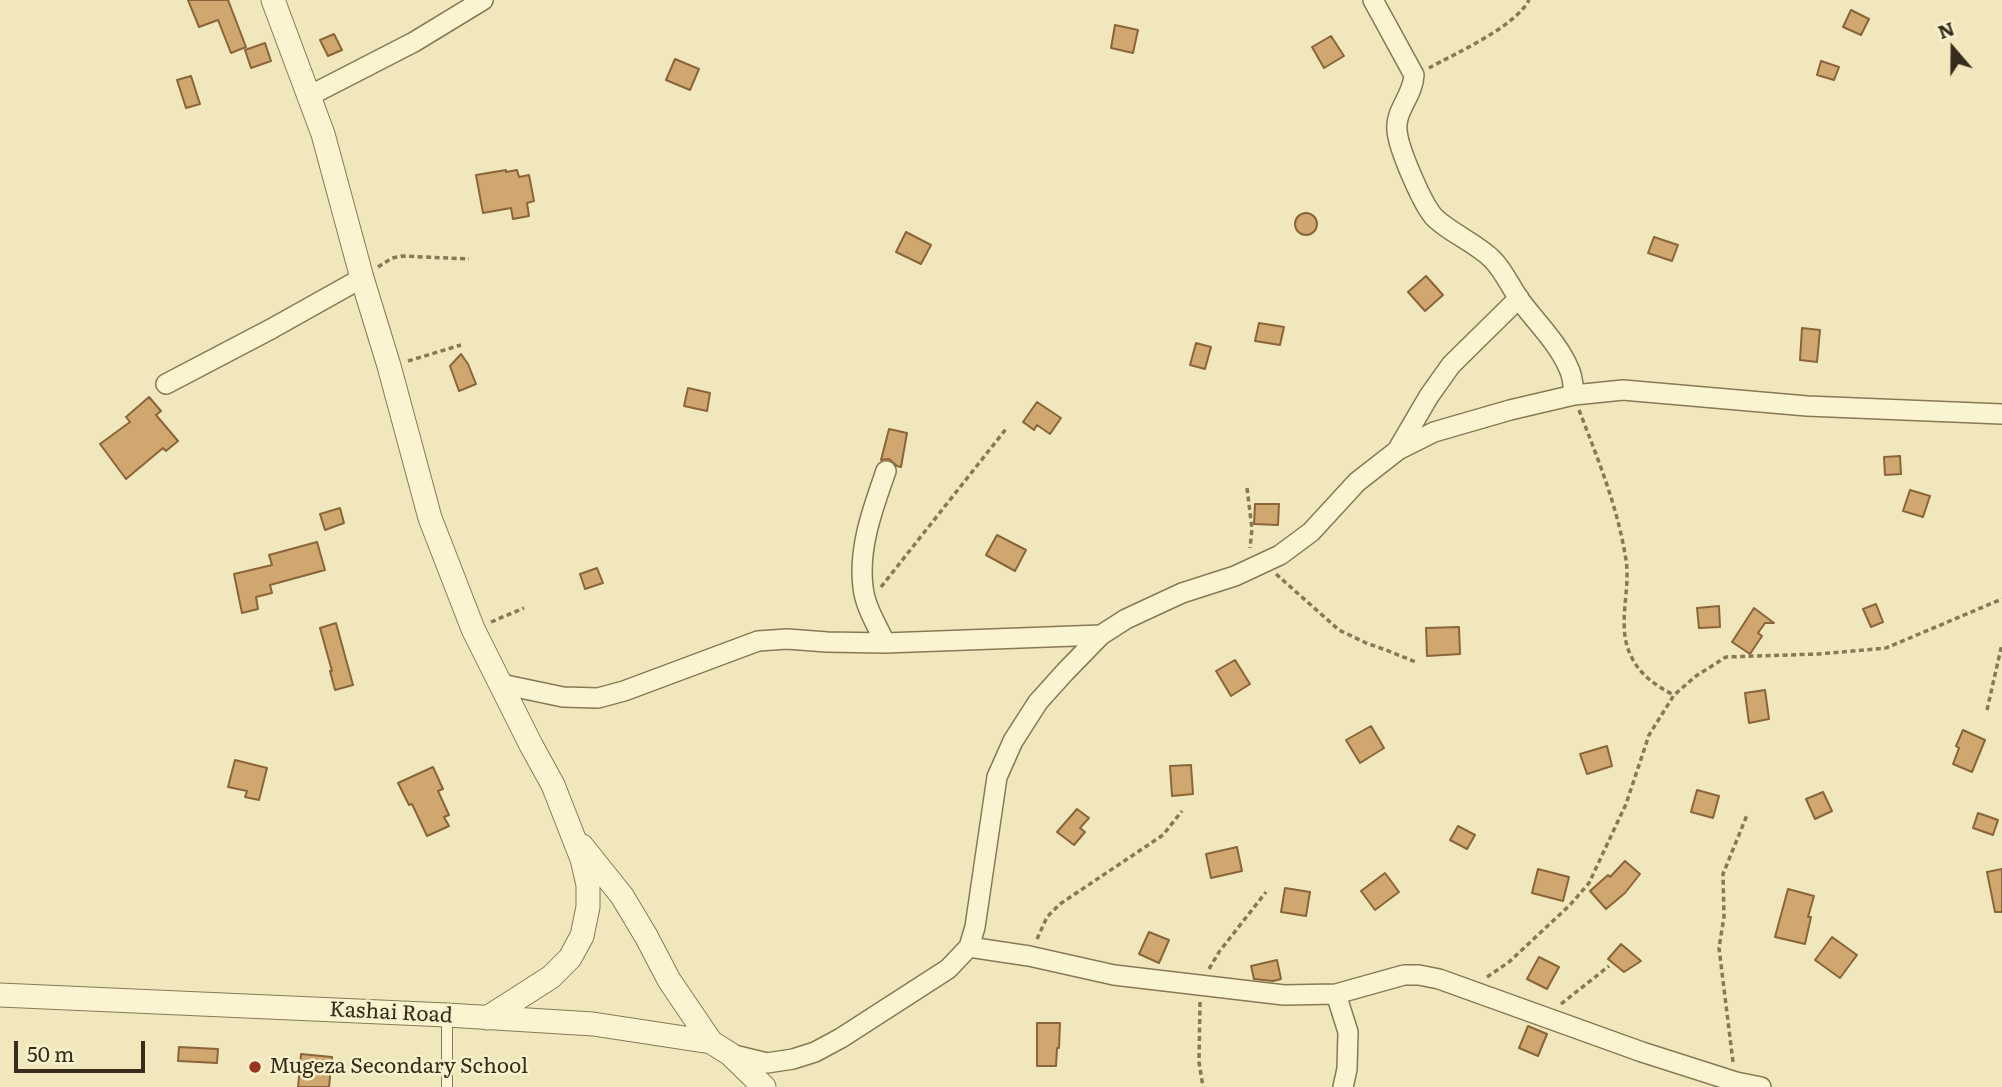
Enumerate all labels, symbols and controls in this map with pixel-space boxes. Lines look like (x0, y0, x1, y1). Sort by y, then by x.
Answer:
text: N (1934, 13, 1958, 45)
north arrow (1918, 14, 1988, 84)
street label: Kashai Road (329, 997, 453, 1029)
scale bar (18, 1028, 149, 1072)
text: 50 m (27, 1037, 74, 1068)
place label: Mugeza Secondary School (269, 1054, 528, 1080)
marker: Mugeza Secondary School (247, 1059, 263, 1075)

